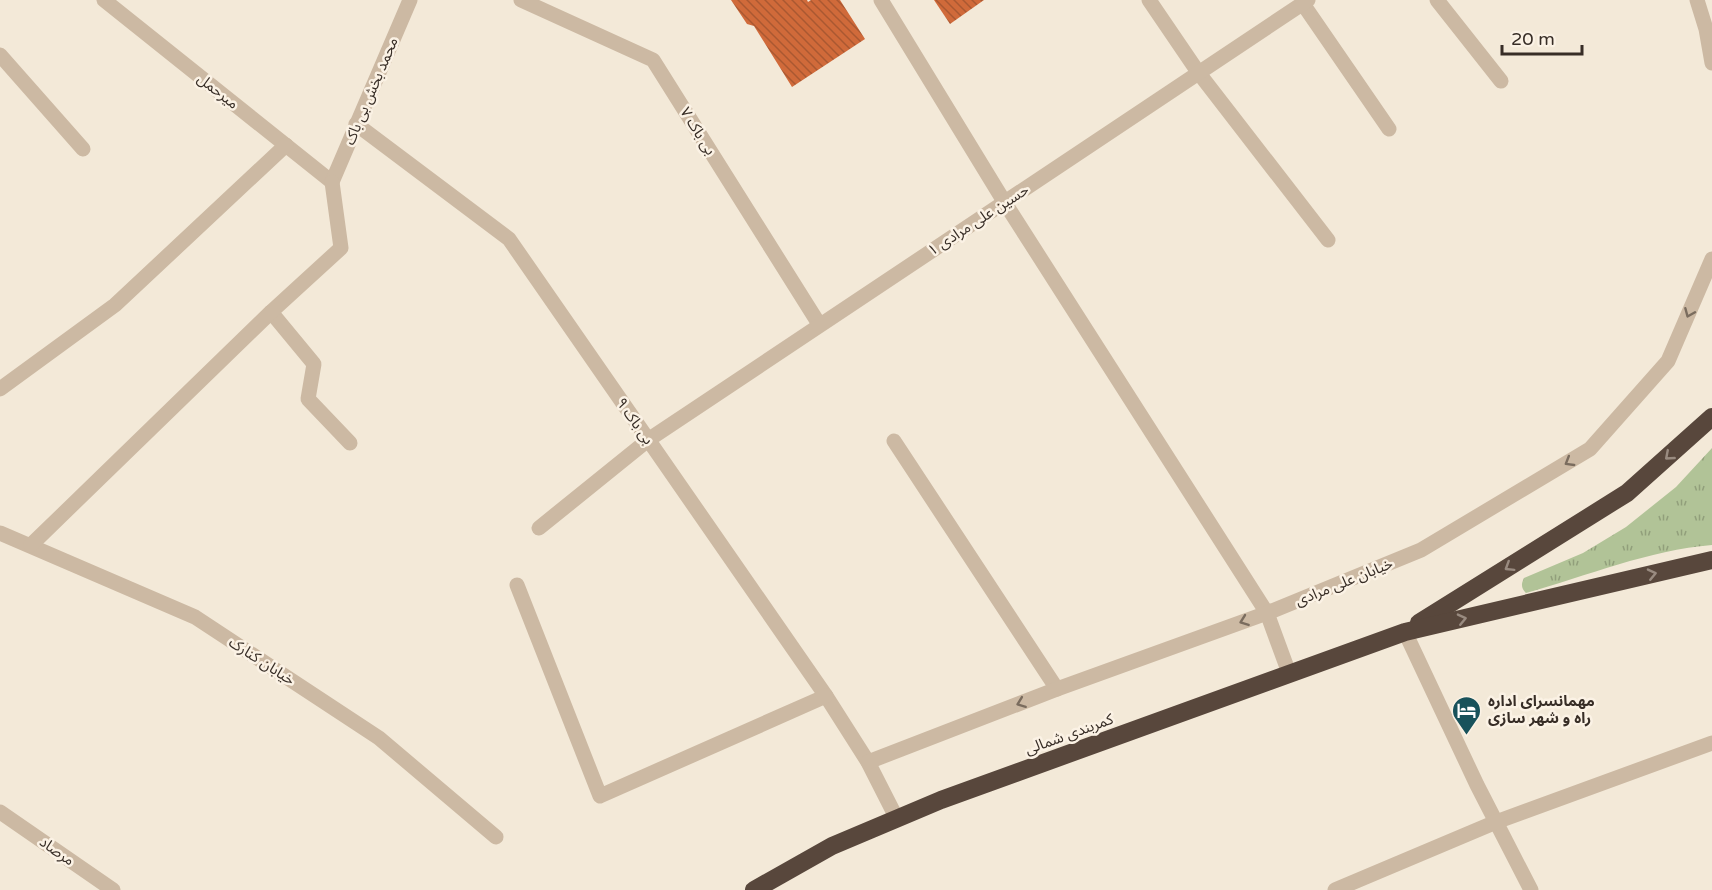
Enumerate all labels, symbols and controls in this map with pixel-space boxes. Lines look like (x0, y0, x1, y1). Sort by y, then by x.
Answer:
scale bar (1502, 18, 1582, 56)
text: 20 m (1511, 28, 1555, 50)
street label: محمد بخش بی باک (340, 35, 402, 147)
street label: میرحمل (194, 69, 242, 113)
street label: بی باک ۷ (676, 104, 720, 158)
street label: حسین علی مرادی ۱ (924, 180, 1032, 259)
one-way arrow (1684, 306, 1696, 317)
street label: بی باک ۹ (612, 394, 658, 448)
one-way arrow (1665, 449, 1676, 460)
one-way arrow (1565, 455, 1575, 466)
street label: خیابان علی مرادی (1292, 554, 1396, 610)
one-way arrow (1505, 560, 1516, 571)
one-way arrow (1647, 568, 1657, 581)
one-way arrow (1457, 613, 1467, 626)
one-way arrow (1239, 614, 1250, 627)
street label: خیابان کنارک (226, 633, 299, 689)
place label: مهمانسراى اداره راه و شهر سازى (1488, 692, 1595, 727)
hotel icon: مهمانسراى اداره راه و شهر سازى (1451, 694, 1483, 736)
one-way arrow (1016, 695, 1027, 708)
street label: کمربندی شمالی (1022, 709, 1116, 758)
street label: مرصاد (36, 833, 78, 869)

